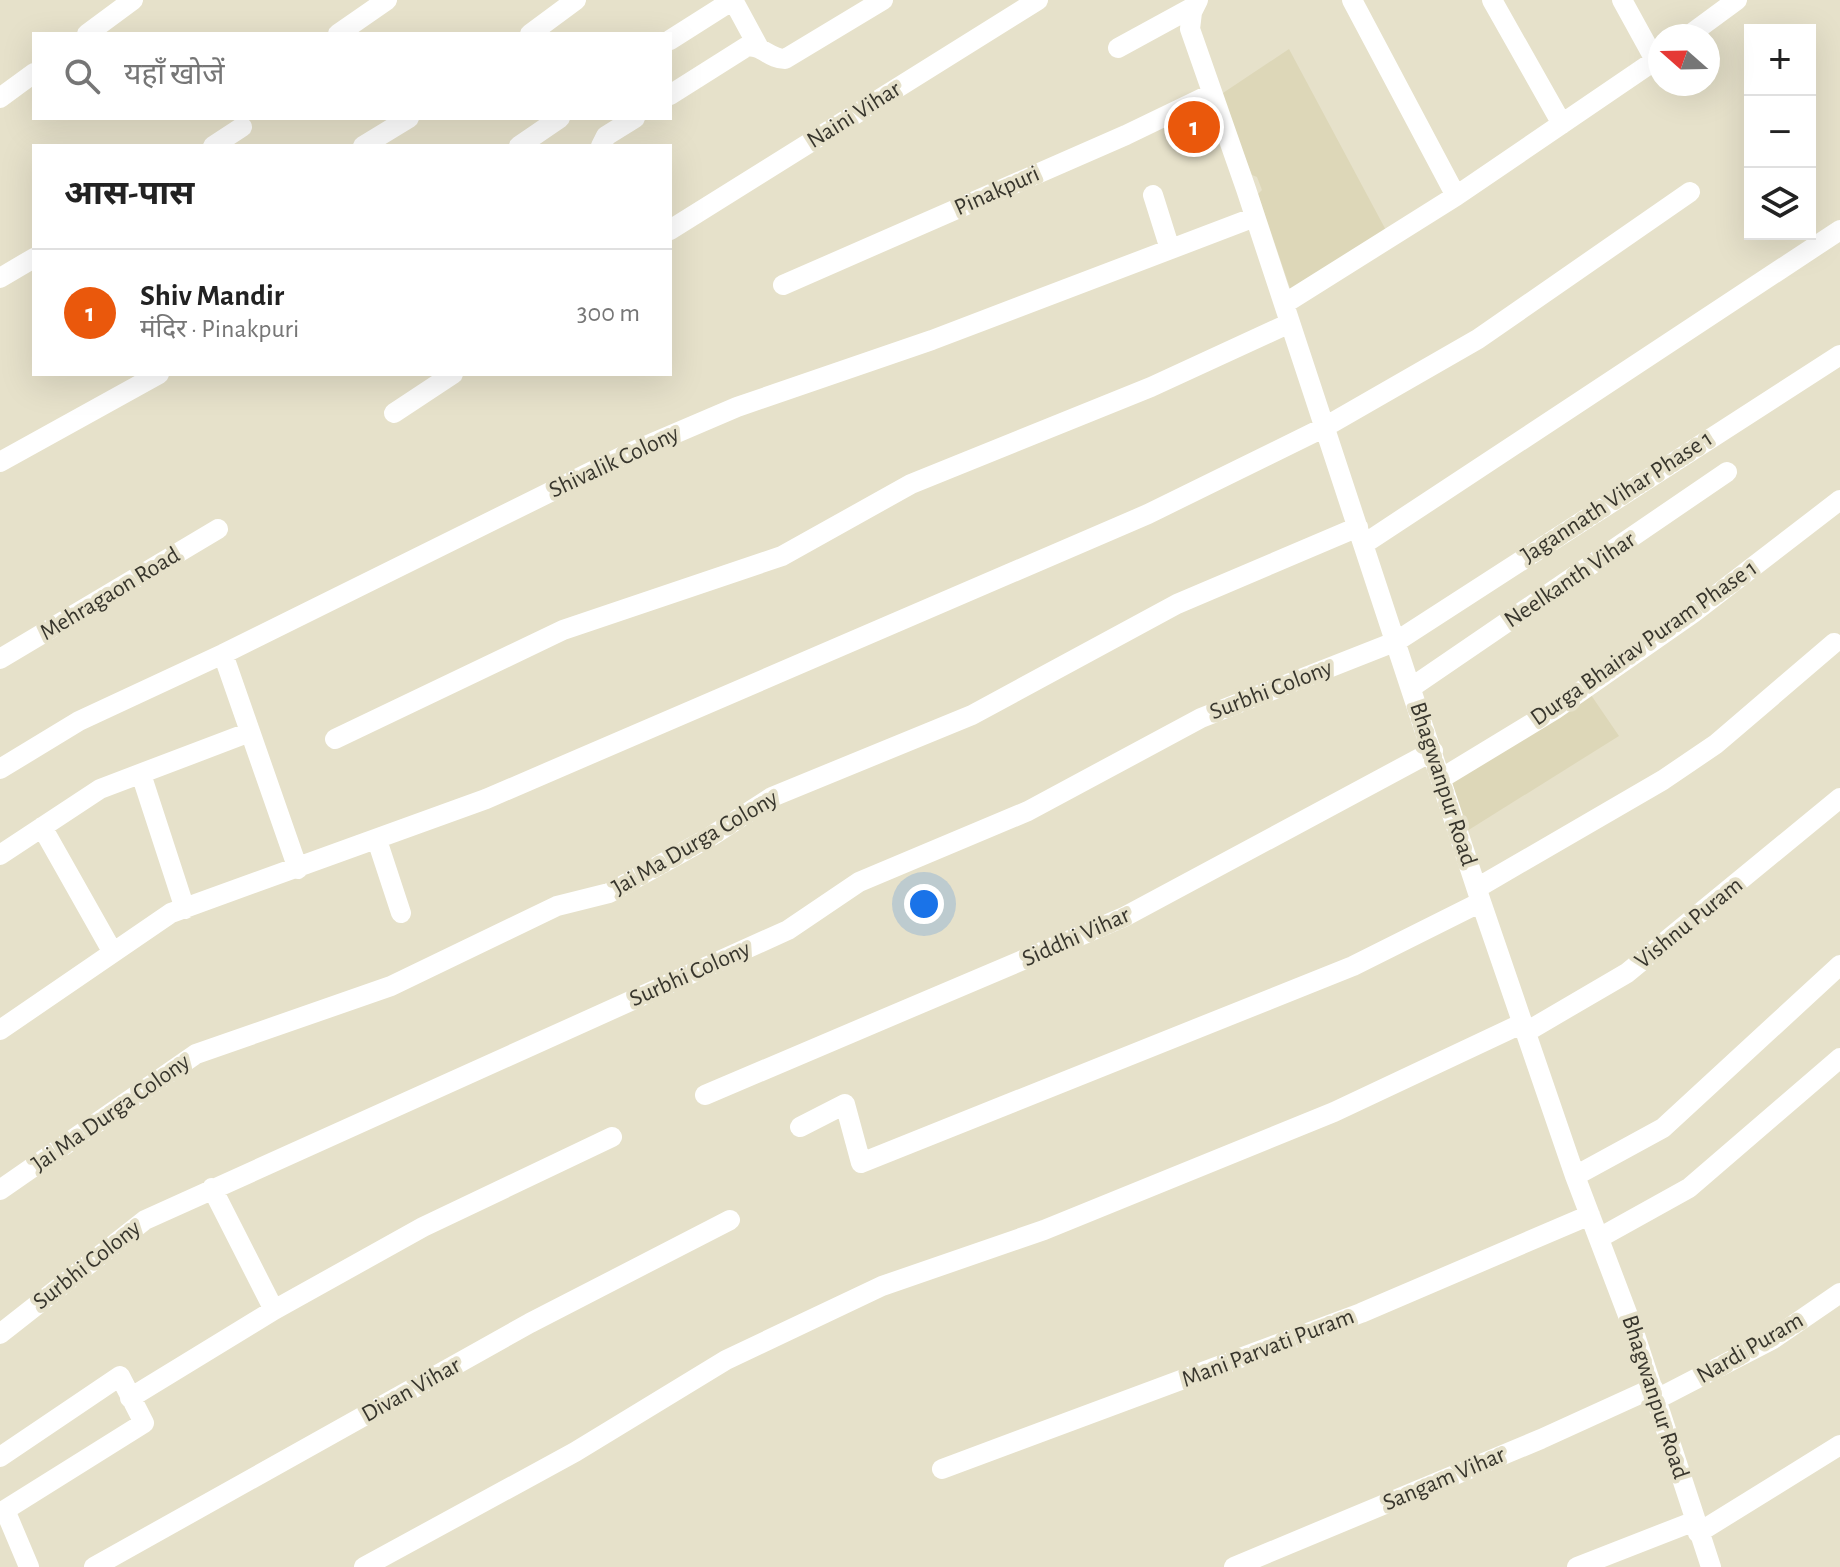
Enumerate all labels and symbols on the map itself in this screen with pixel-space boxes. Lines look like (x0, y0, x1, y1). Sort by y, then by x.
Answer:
north arrow (1648, 24, 1720, 96)
street label: Naini Vihar (803, 77, 905, 153)
pin: 1 (1168, 97, 1220, 157)
street label: Pinakpuri (951, 162, 1043, 220)
street label: Shivalik Colony (545, 421, 683, 503)
street label: Jagannath Vihar Phase 1 (1517, 426, 1717, 568)
street label: Neelkanth Vihar (1500, 527, 1640, 632)
street label: Mehragaon Road (36, 543, 184, 645)
street label: Durga Bhairav Puram Phase 1 (1526, 556, 1762, 730)
street label: Surbhi Colony (1206, 656, 1336, 724)
street label: Bhagwanpur Road (1405, 699, 1481, 869)
street label: Jai Ma Durga Colony (608, 786, 782, 900)
street label: Vishnu Puram (1631, 873, 1747, 973)
your location (904, 884, 944, 924)
street label: Siddhi Vihar (1019, 903, 1133, 971)
street label: Surbhi Colony (626, 937, 754, 1011)
street label: Jai Ma Durga Colony (28, 1050, 194, 1176)
street label: Surbhi Colony (29, 1216, 145, 1314)
street label: Mani Parvati Puram (1179, 1304, 1357, 1392)
street label: Nardi Puram (1693, 1308, 1807, 1388)
street label: Bhagwanpur Road (1617, 1312, 1693, 1482)
street label: Divan Vihar (358, 1353, 465, 1427)
street label: Sangam Vihar (1380, 1442, 1509, 1515)

